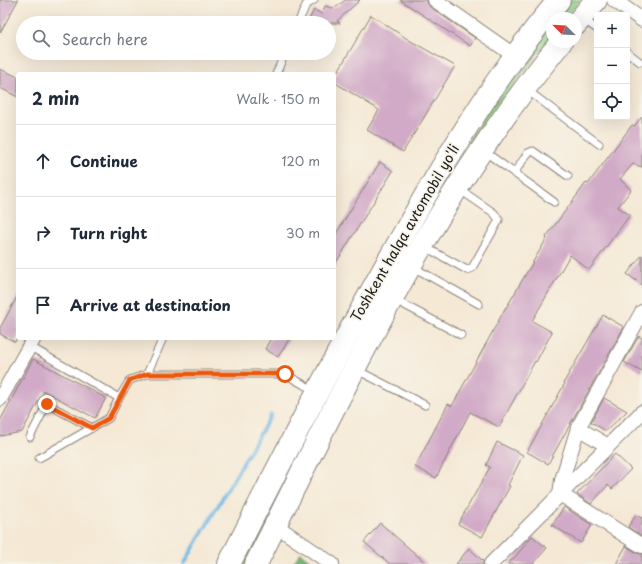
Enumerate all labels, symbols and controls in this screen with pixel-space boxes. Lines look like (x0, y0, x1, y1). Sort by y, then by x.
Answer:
north arrow (546, 12, 582, 48)
map controls (594, 12, 630, 120)
button: + (594, 12, 630, 48)
search box (16, 16, 336, 60)
icon: search (30, 27, 52, 49)
text: Search here (62, 27, 148, 50)
button: − (594, 48, 630, 84)
button: locate (594, 84, 630, 120)
text: 2 min (32, 85, 79, 111)
text: Walk · 150 m (236, 89, 320, 108)
street label: Toshkent halqa avtomobil yo'li (345, 140, 464, 325)
text: Continue (70, 149, 138, 172)
icon: ahead (32, 150, 54, 172)
text: 120 m (281, 151, 320, 170)
text: Turn right (70, 221, 147, 244)
icon: right (32, 222, 54, 244)
text: 30 m (286, 223, 320, 242)
text: Arrive at destination (70, 293, 231, 316)
icon: arrive (32, 294, 54, 316)
route start (276, 365, 294, 383)
route end (38, 395, 56, 413)

